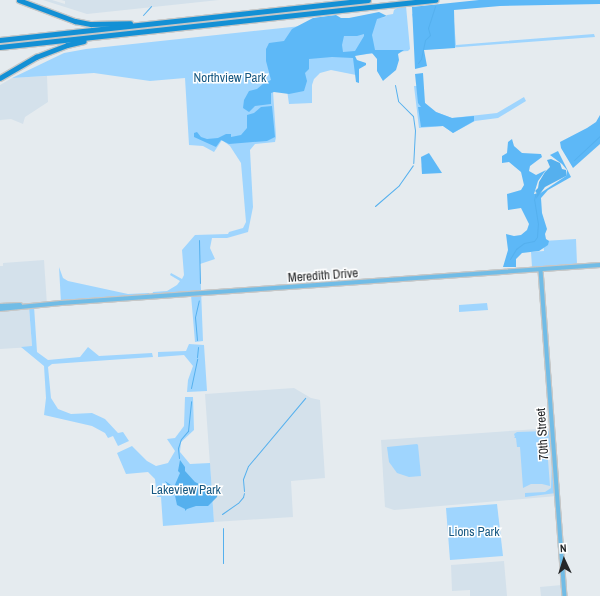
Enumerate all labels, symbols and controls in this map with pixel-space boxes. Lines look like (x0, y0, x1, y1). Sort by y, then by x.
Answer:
park label: Northview Park (194, 70, 266, 86)
street label: Meredith Drive (287, 266, 359, 286)
street label: 70th Street (533, 407, 553, 461)
park label: Lakeview Park (151, 482, 221, 498)
park label: Lions Park (449, 524, 499, 540)
north arrow (544, 540, 584, 580)
text: N (559, 541, 567, 555)

